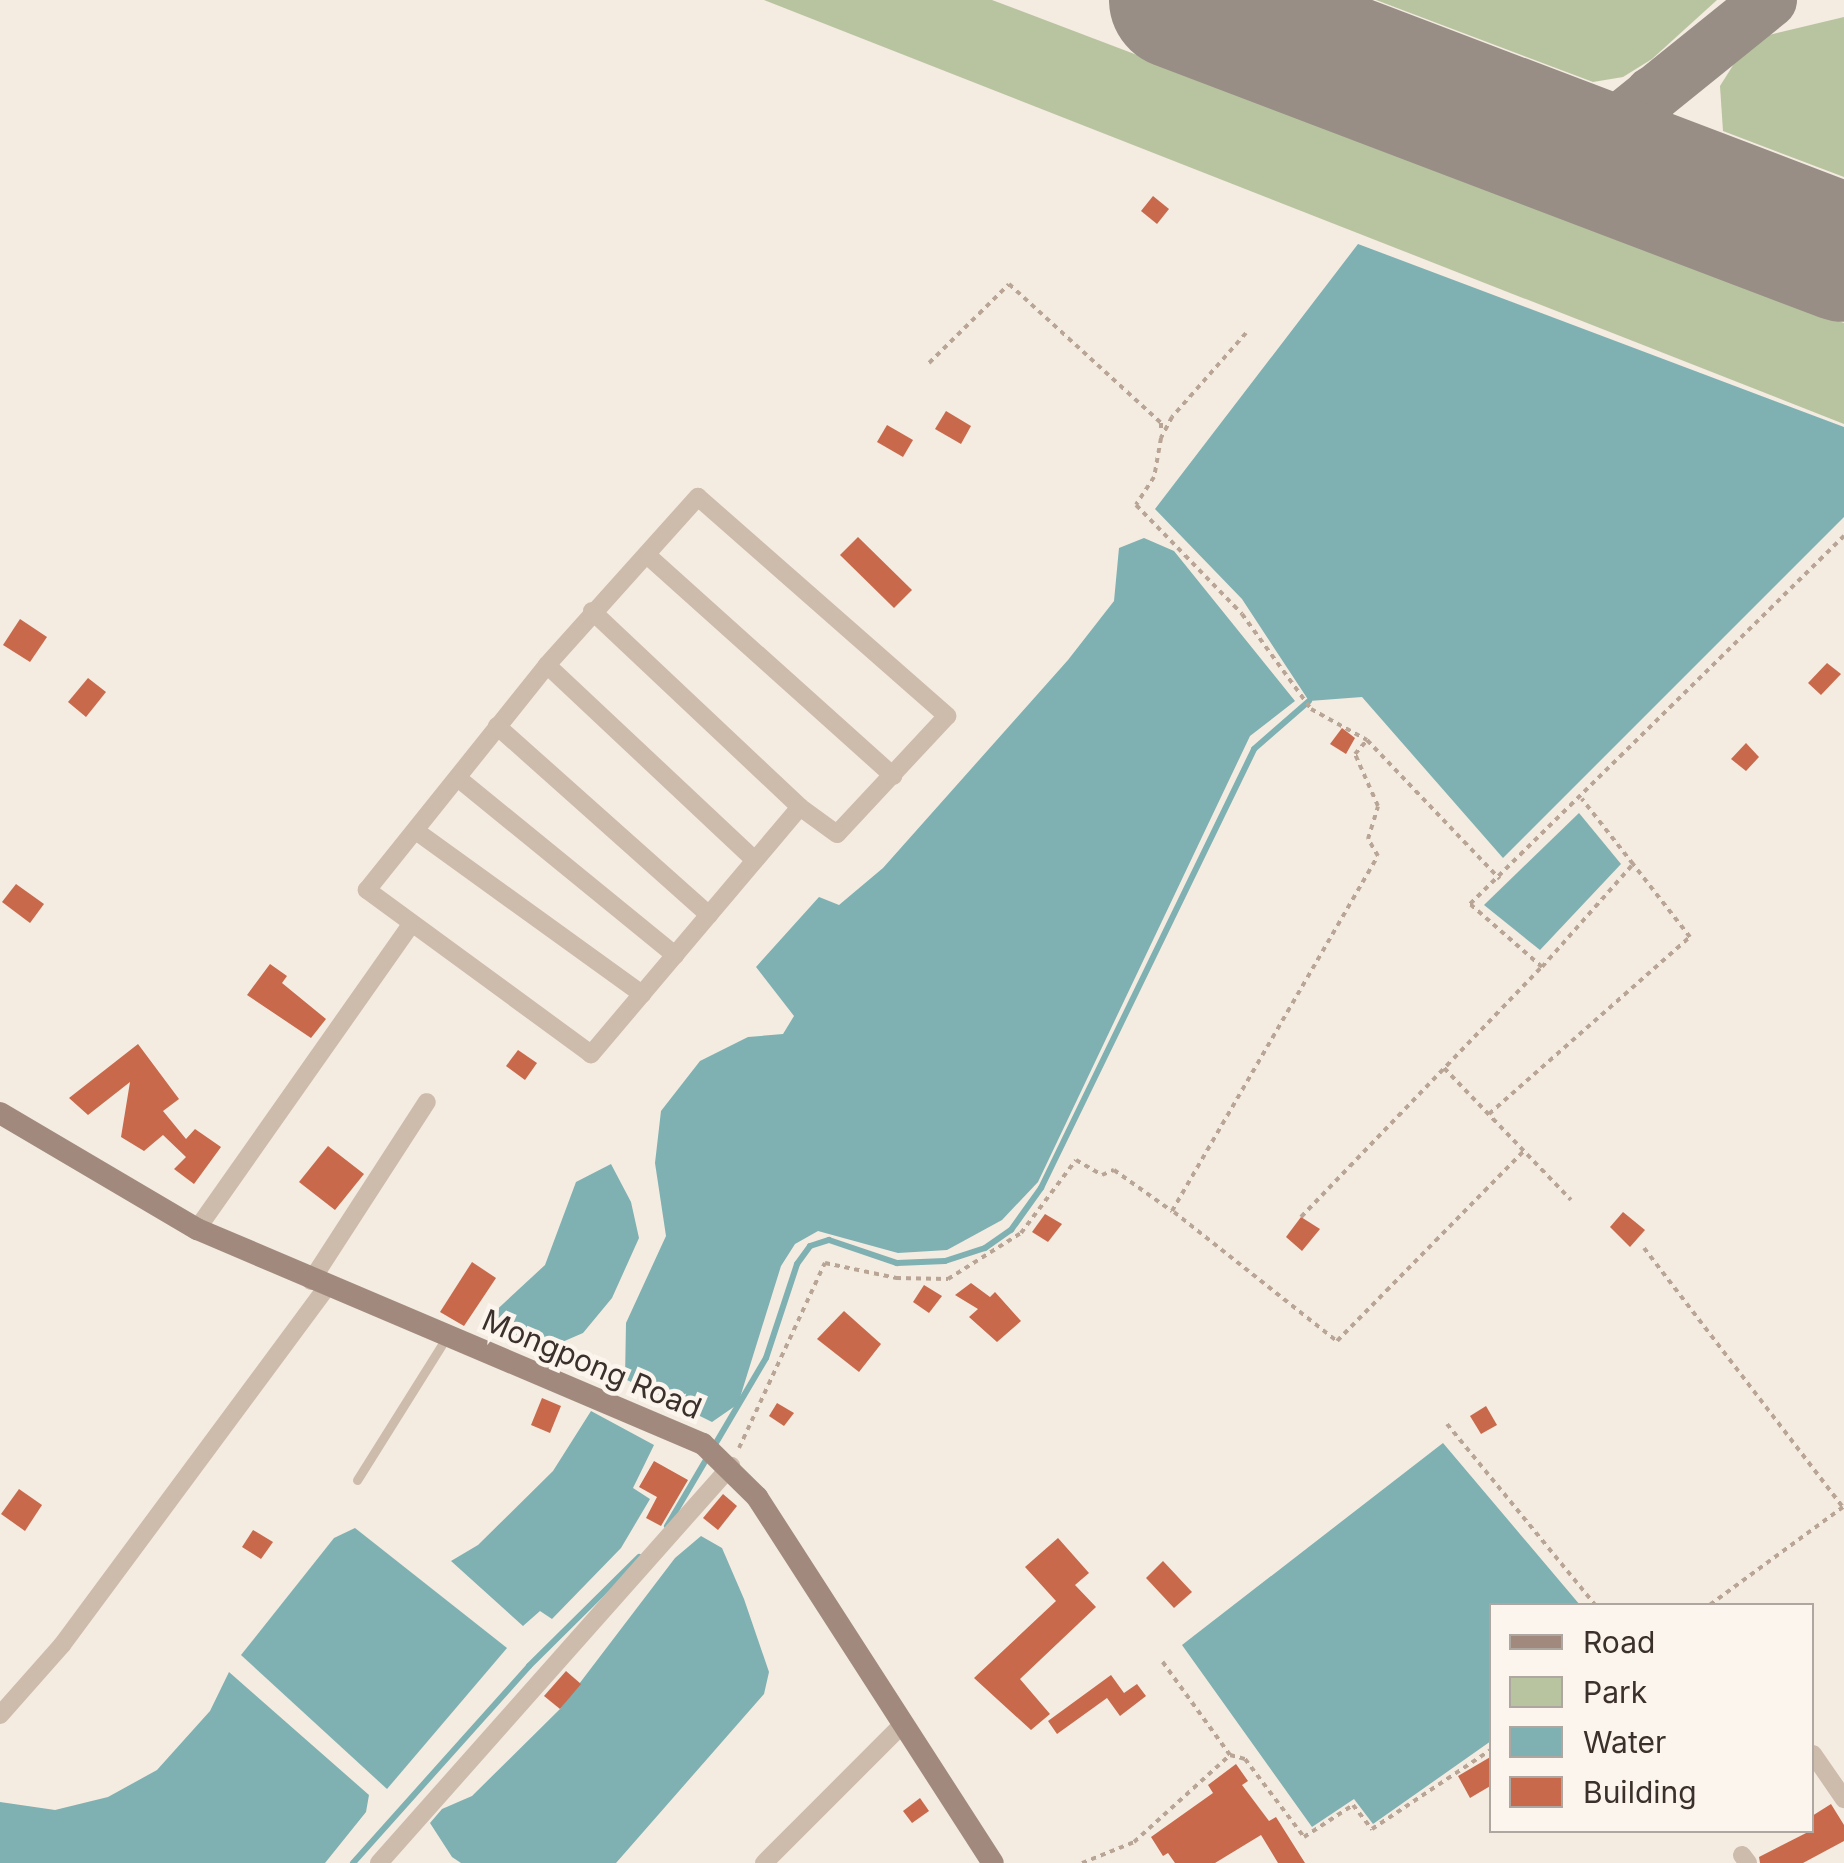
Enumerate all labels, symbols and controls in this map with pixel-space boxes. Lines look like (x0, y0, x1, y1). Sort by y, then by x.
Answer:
street label: Mongpong Road (477, 1302, 707, 1426)
legend (1489, 1603, 1814, 1833)
text: Road (1583, 1624, 1655, 1660)
text: Park (1583, 1674, 1647, 1710)
text: Water (1583, 1724, 1666, 1760)
text: Building (1583, 1774, 1697, 1810)

